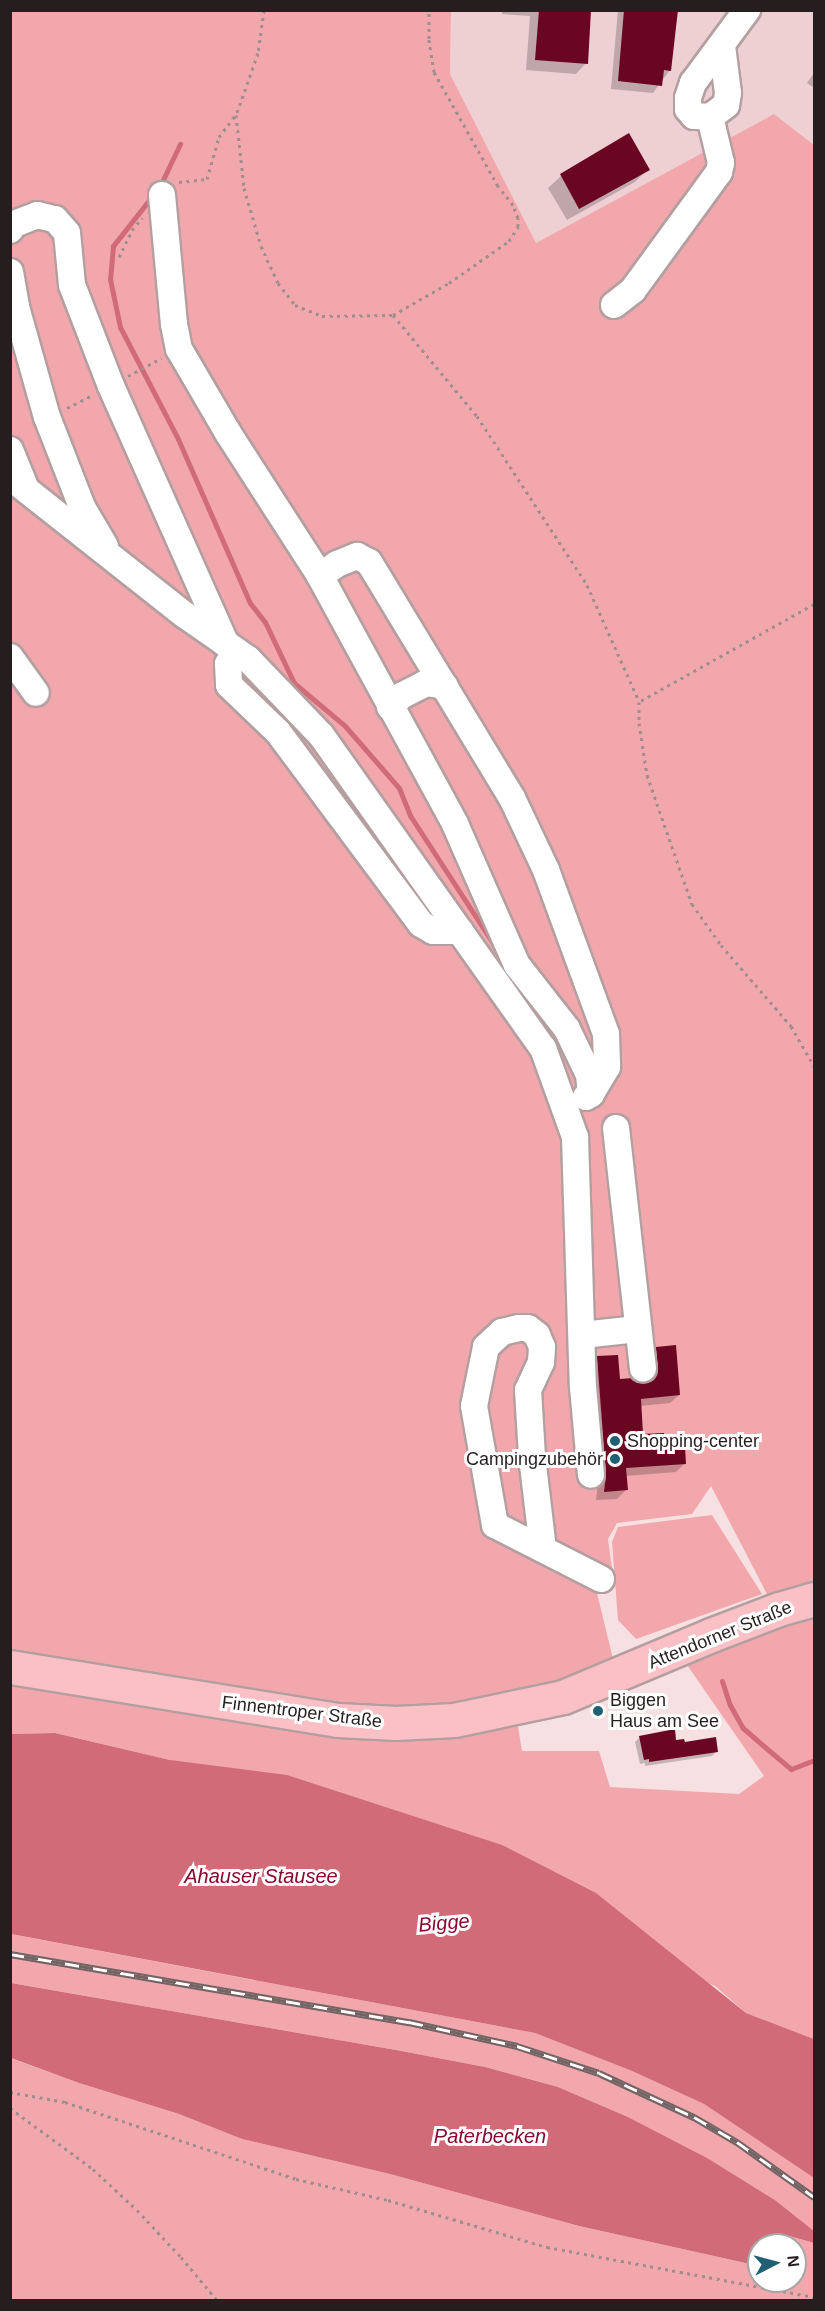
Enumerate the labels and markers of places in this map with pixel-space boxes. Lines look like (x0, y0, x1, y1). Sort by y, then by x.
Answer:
place label: Shopping-center (627, 1430, 759, 1452)
marker: Shopping-center (608, 1434, 622, 1448)
place label: Campingzubehör (466, 1448, 603, 1470)
marker: Campingzubehör (608, 1452, 622, 1466)
place label: Biggen Haus am See (610, 1690, 719, 1732)
marker: Biggen Haus am See (591, 1704, 605, 1718)

